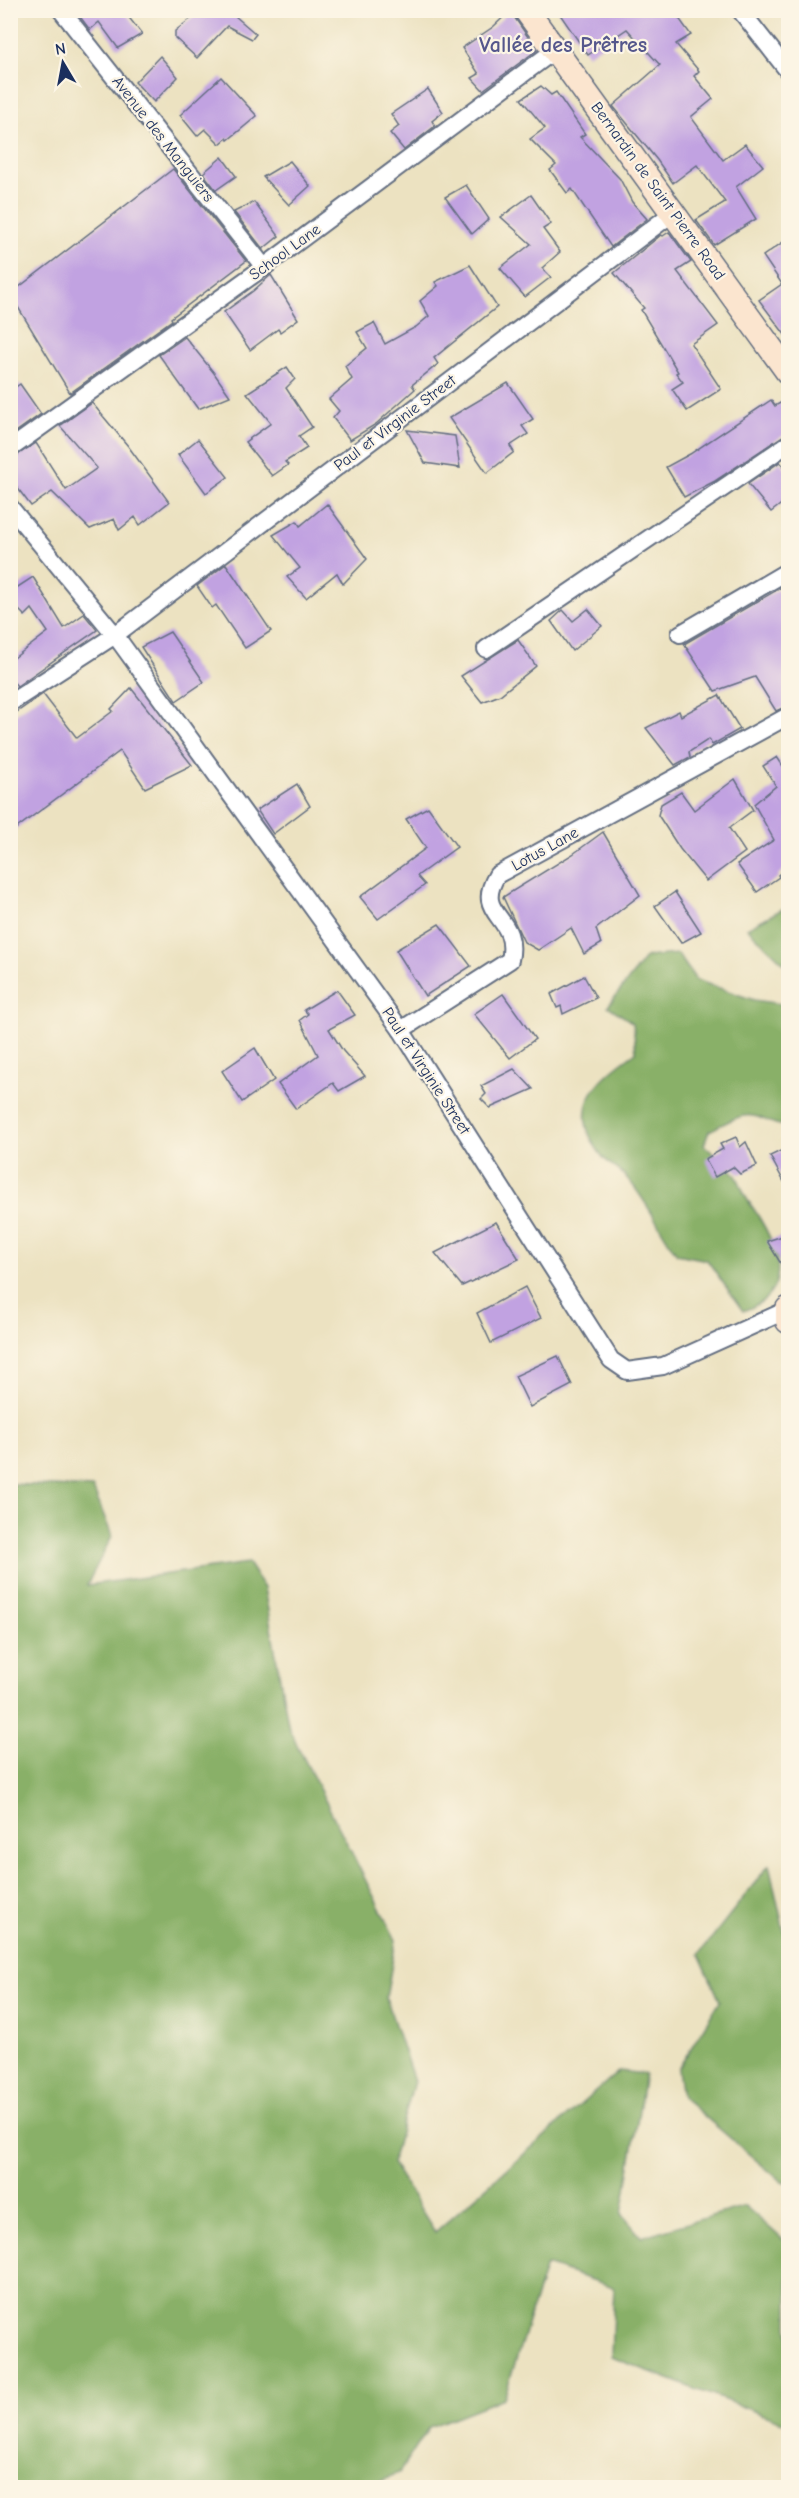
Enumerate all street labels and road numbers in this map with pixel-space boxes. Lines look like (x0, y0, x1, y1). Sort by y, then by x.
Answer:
street label: Avenue des Manguiers (108, 73, 218, 206)
street label: Bernardin de Saint Pierre Road (587, 98, 729, 284)
street label: School Lane (246, 220, 324, 284)
street label: Paul et Virginie Street (331, 371, 460, 475)
street label: Lotus Lane (508, 823, 582, 875)
street label: Paul et Virginie Street (378, 1004, 474, 1138)

